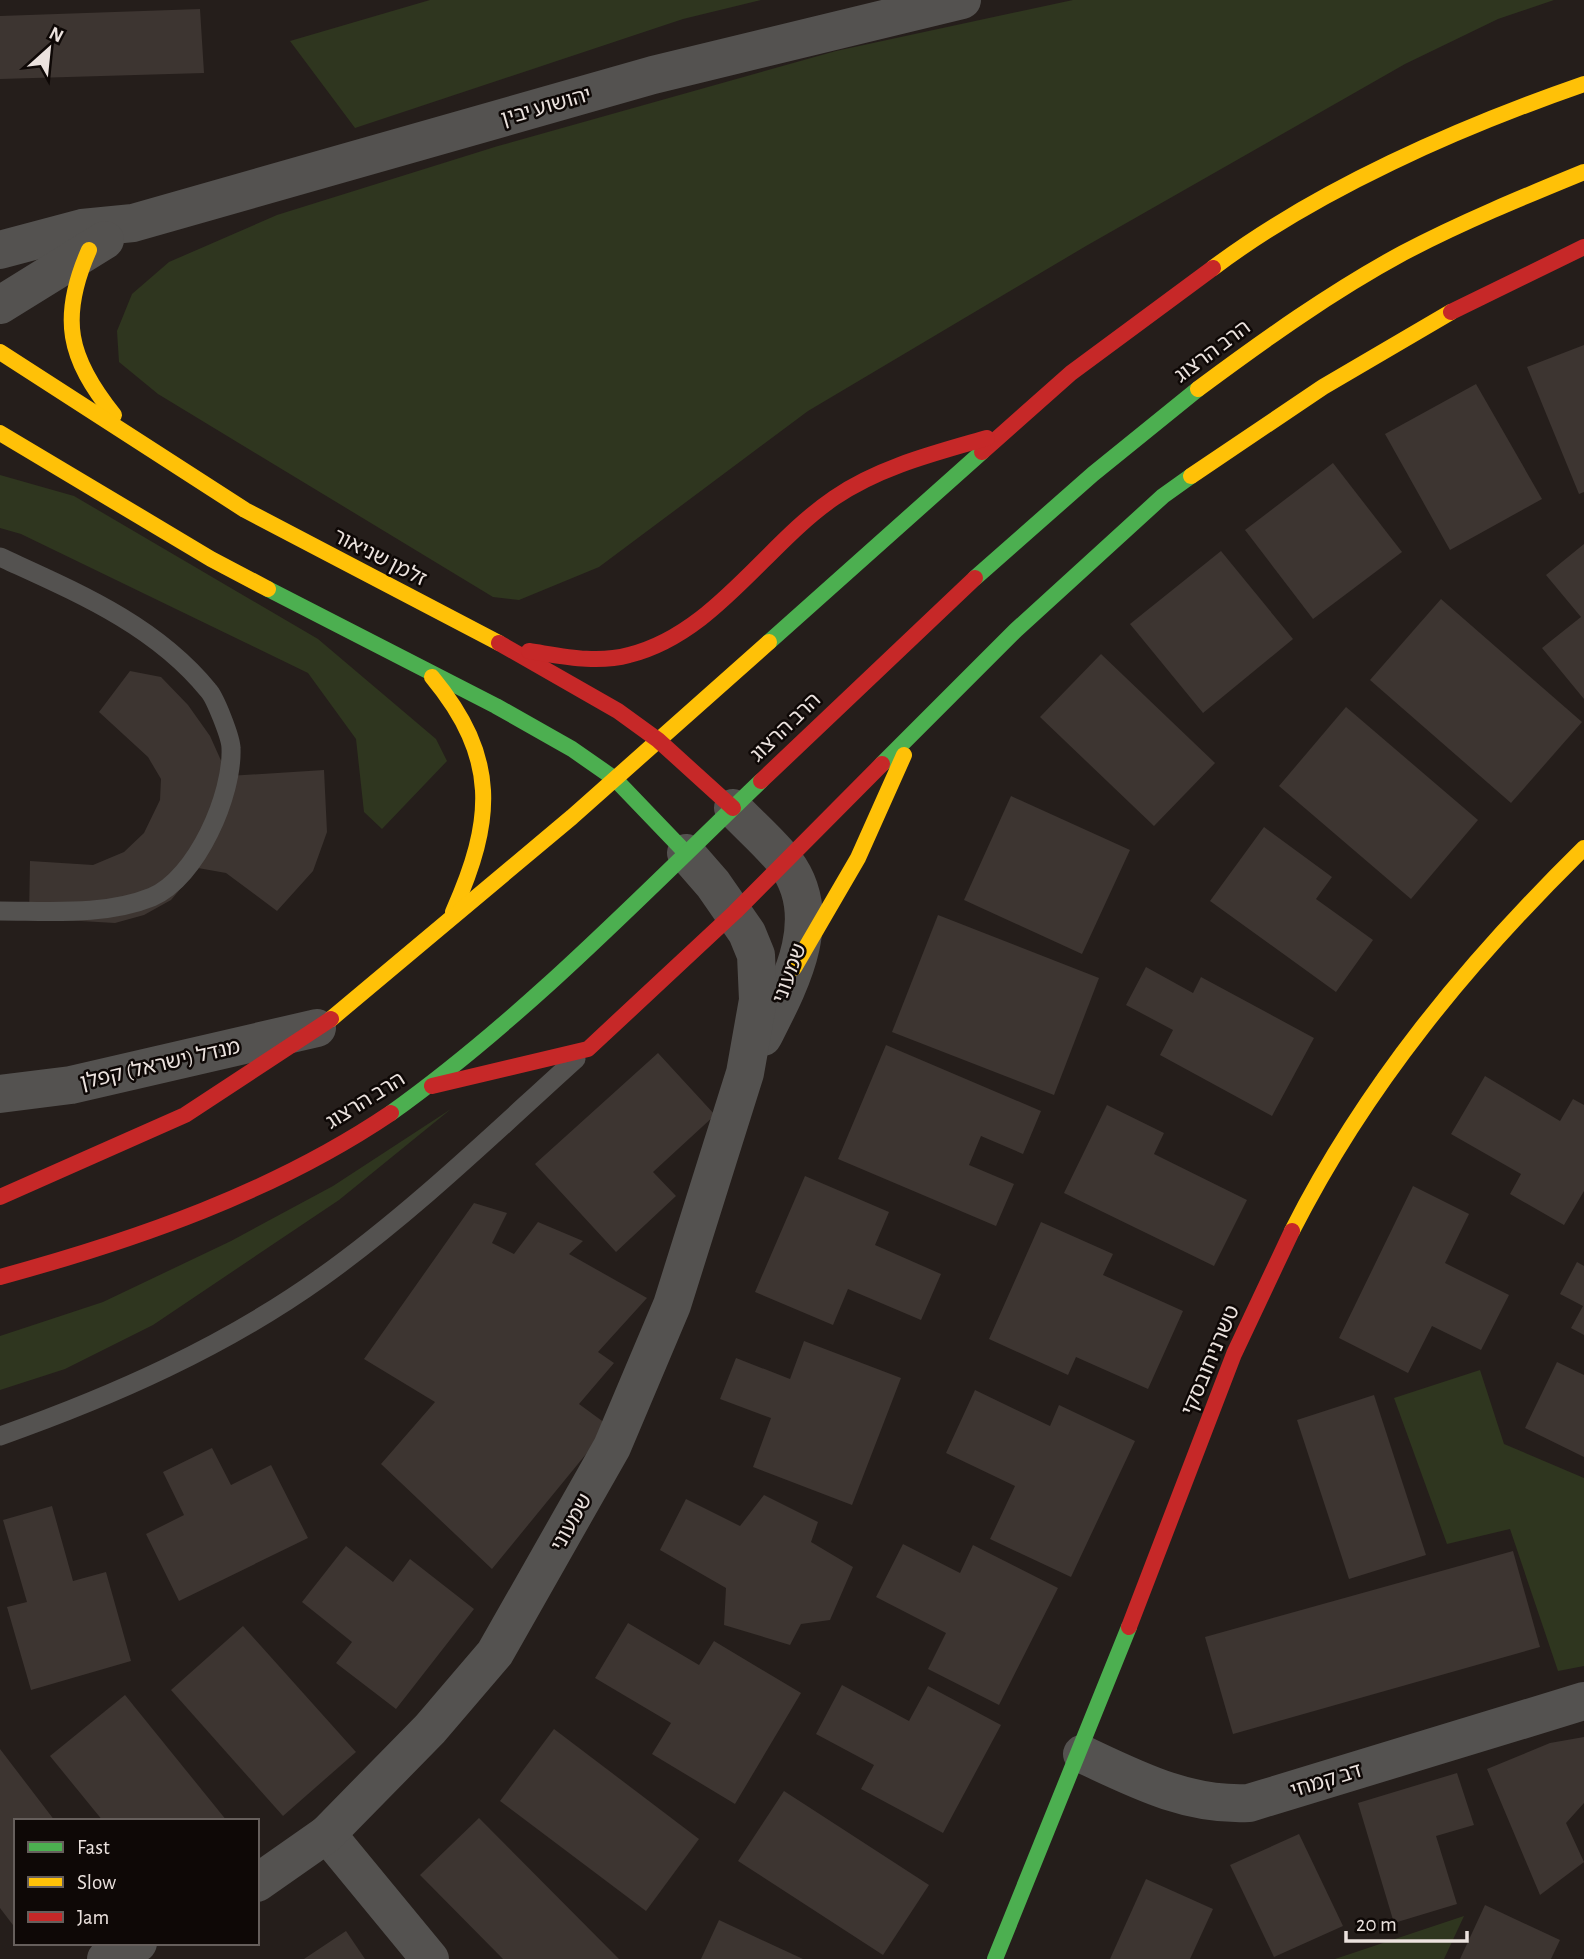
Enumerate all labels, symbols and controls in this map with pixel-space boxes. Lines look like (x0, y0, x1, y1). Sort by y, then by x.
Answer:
north arrow (14, 14, 84, 84)
text: N (46, 24, 66, 47)
street label: יהושוע יבין (499, 84, 594, 129)
street label: הרב הרצוג (1171, 316, 1254, 387)
street label: זלמן שניאור (330, 525, 430, 590)
street label: הרב הרצוג (746, 689, 825, 766)
street label: שמעוני (769, 941, 810, 1006)
street label: מנדל (ישראל) קפלן (78, 1036, 242, 1093)
street label: הרב הרצוג (322, 1068, 408, 1133)
street label: טשרניחובסקי (1178, 1302, 1243, 1418)
street label: שמעוני (547, 1490, 596, 1554)
street label: דב קמחי (1288, 1760, 1364, 1801)
legend (14, 1819, 259, 1945)
text: Fast (77, 1837, 110, 1858)
text: Slow (77, 1872, 116, 1893)
scale bar (1346, 1899, 1467, 1943)
text: Jam (77, 1907, 109, 1928)
text: 20 m (1356, 1914, 1397, 1935)

